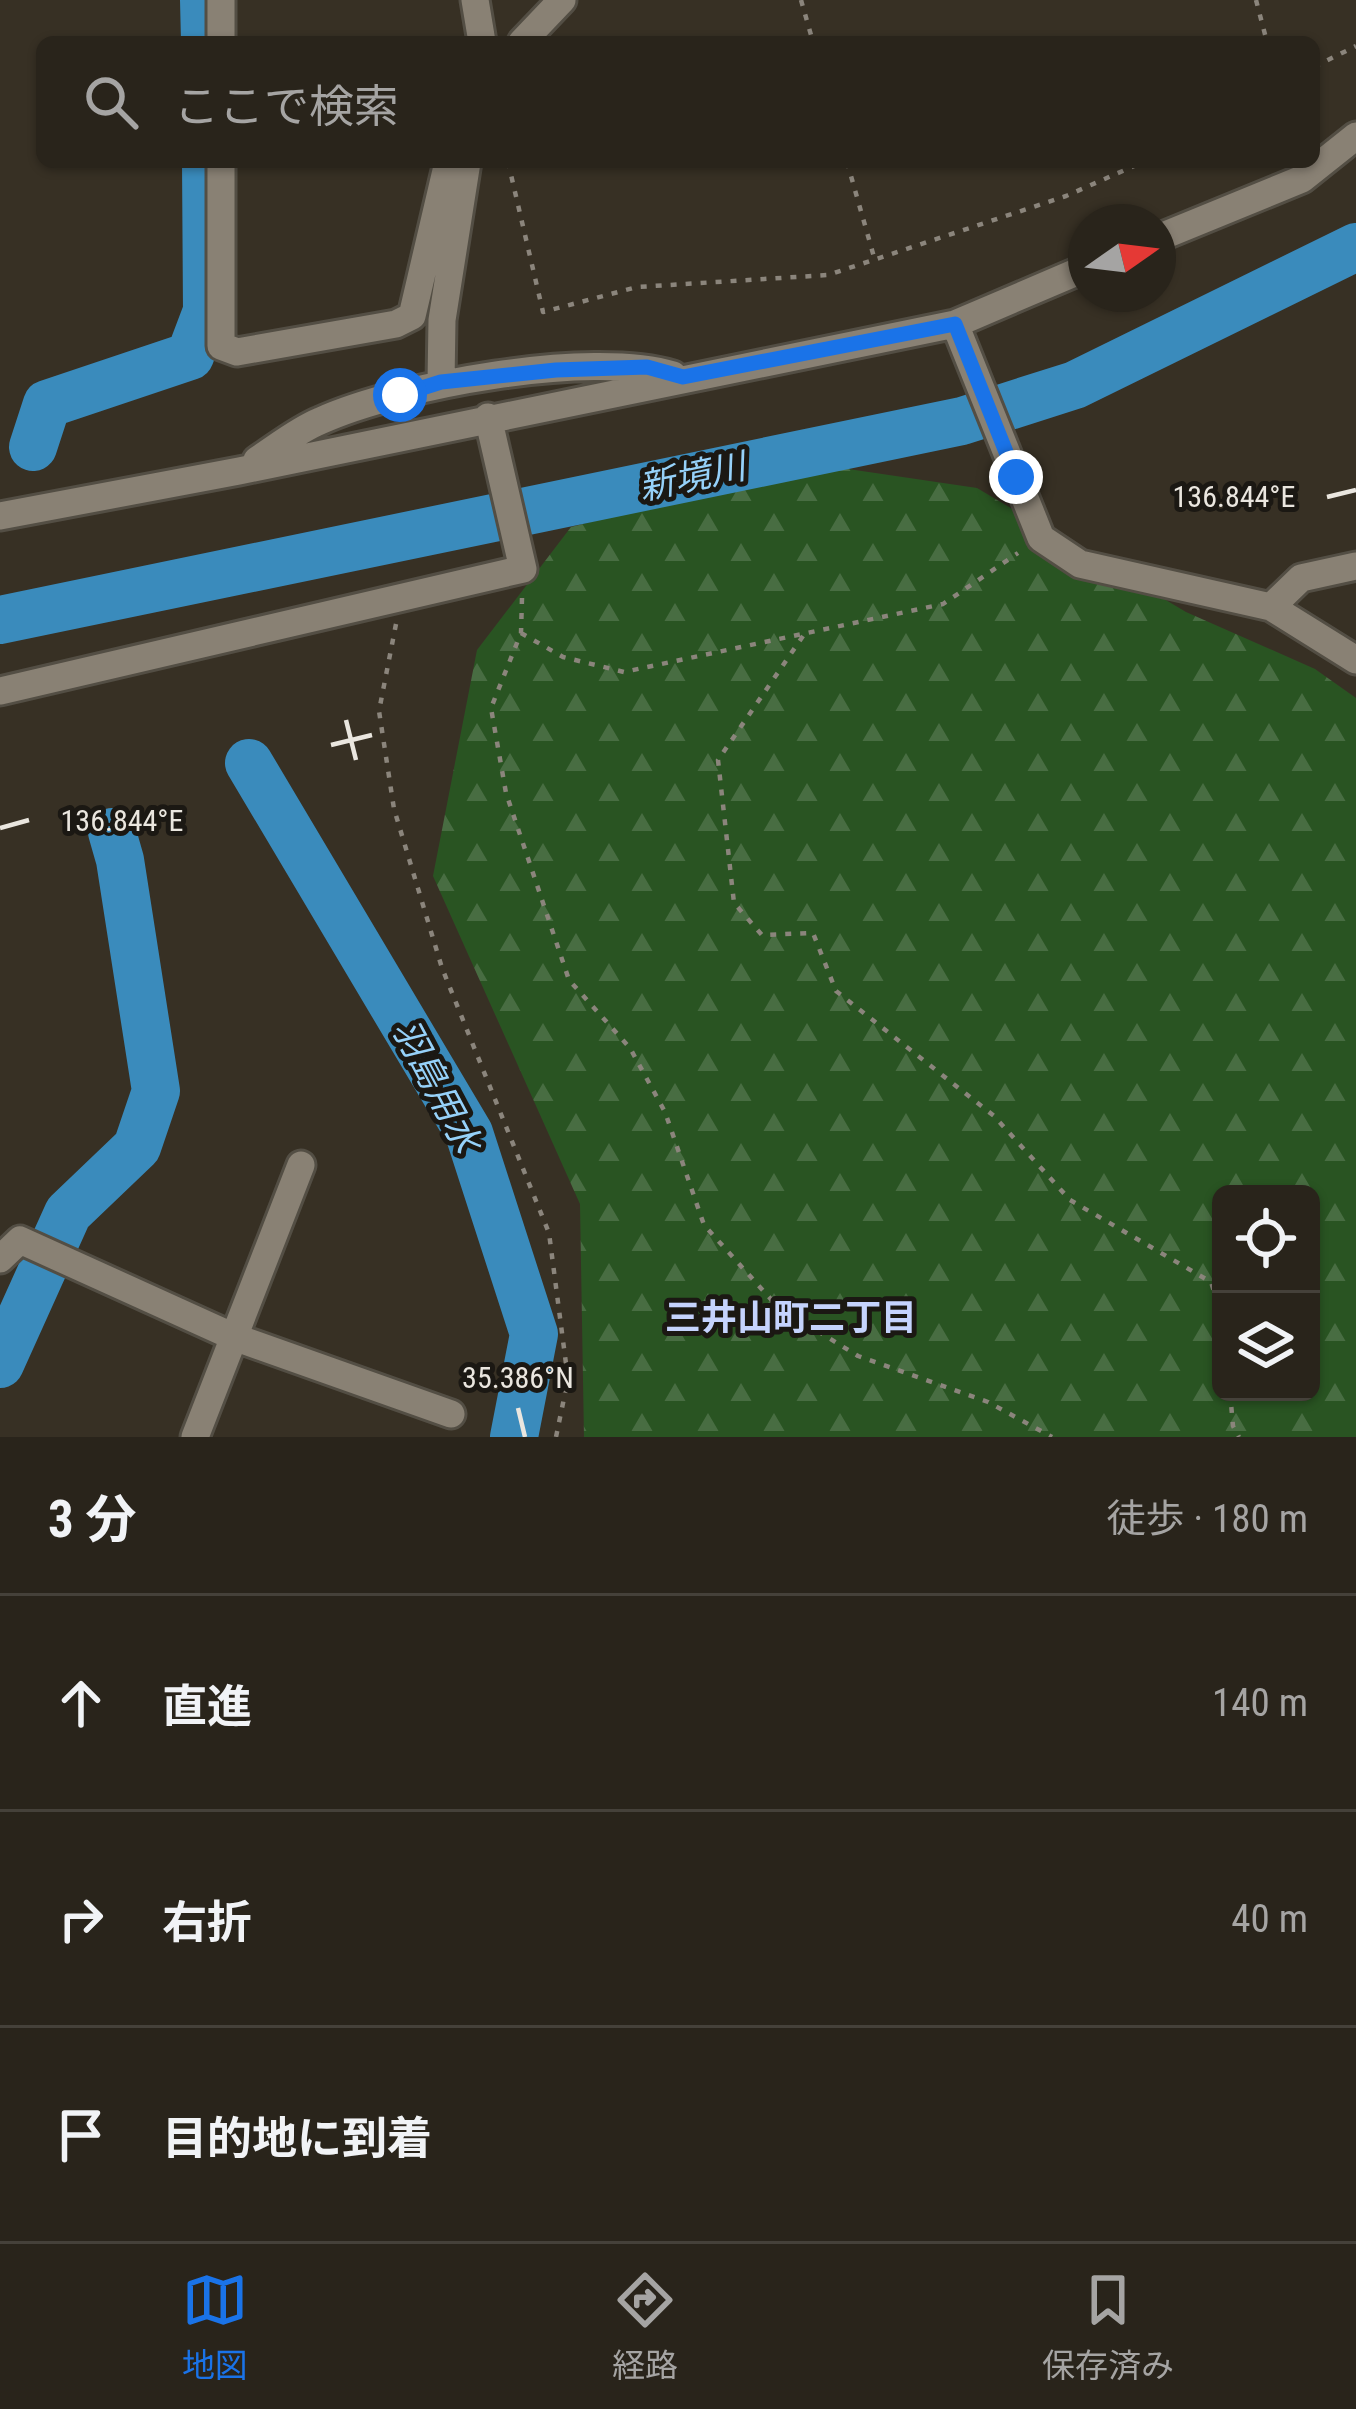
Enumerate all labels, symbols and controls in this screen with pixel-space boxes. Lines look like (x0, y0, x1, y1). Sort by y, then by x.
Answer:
search box (36, 36, 1320, 168)
icon: search (78, 69, 144, 135)
text: ここで検索 (174, 80, 399, 133)
north arrow (1068, 204, 1176, 312)
route start (373, 368, 427, 422)
water label: 新境川 (635, 444, 753, 509)
route end (989, 450, 1043, 504)
text: 136.844°E (1173, 479, 1295, 514)
text: 136.844°E (61, 803, 183, 838)
water label: 羽島用水 (384, 1013, 490, 1163)
map controls (1212, 1185, 1320, 1401)
button: locate (1212, 1185, 1320, 1293)
button: layers (1212, 1293, 1320, 1401)
district label: 三井山町二丁目 (665, 1297, 917, 1339)
text: 35.386°N (462, 1360, 574, 1395)
text: 3 分 (48, 1490, 137, 1549)
text: 徒歩 · 180 m (1107, 1496, 1308, 1542)
icon: ahead (48, 1670, 114, 1736)
text: 直進 (162, 1680, 252, 1733)
text: 140 m (1212, 1680, 1308, 1726)
icon: right (48, 1886, 114, 1952)
text: 右折 (162, 1896, 252, 1949)
text: 40 m (1231, 1896, 1308, 1942)
icon: arrive (48, 2102, 114, 2168)
text: 目的地に到着 (162, 2112, 432, 2165)
tab: 地図 (182, 2267, 248, 2387)
tab: 経路 (612, 2267, 678, 2387)
tab: 保存済み (1042, 2267, 1174, 2387)

